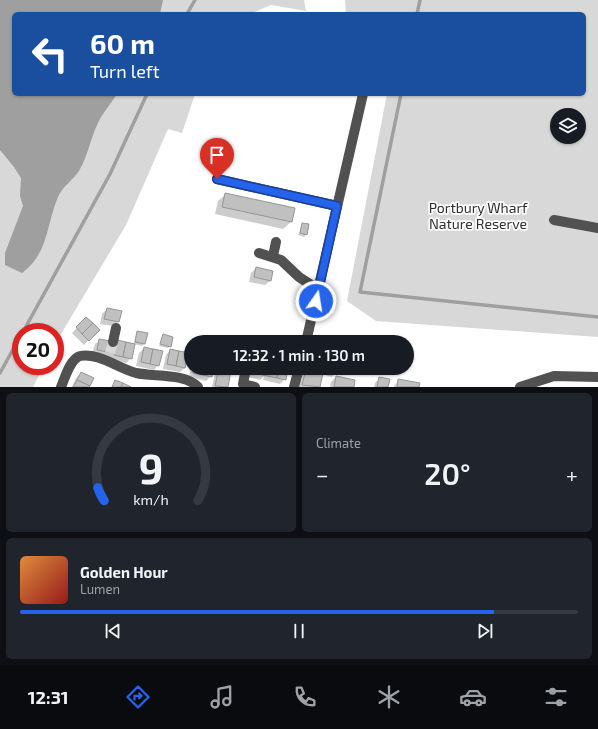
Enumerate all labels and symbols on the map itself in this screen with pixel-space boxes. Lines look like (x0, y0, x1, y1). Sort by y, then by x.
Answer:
pin (200, 138, 234, 179)
park label: Portbury Wharf Nature Reserve (429, 199, 528, 232)
position arrow (295, 280, 337, 322)
speed limit sign: 20 (12, 323, 64, 375)

